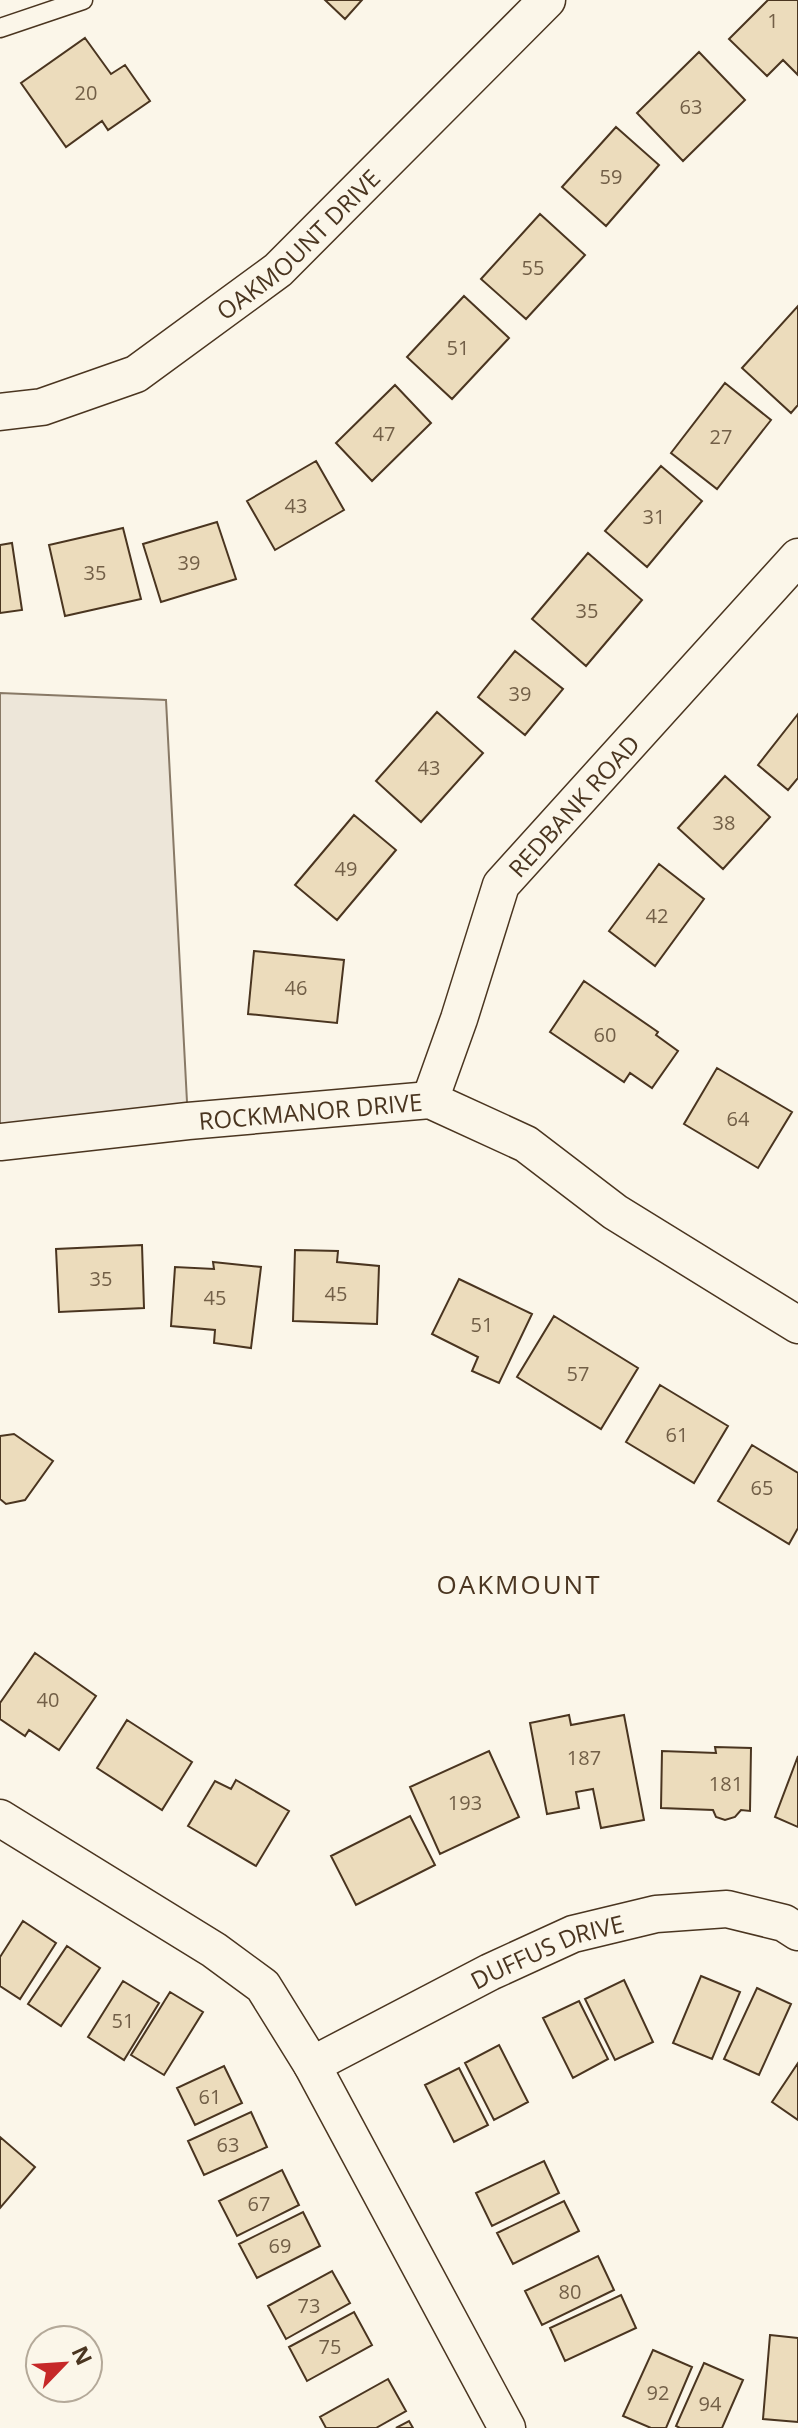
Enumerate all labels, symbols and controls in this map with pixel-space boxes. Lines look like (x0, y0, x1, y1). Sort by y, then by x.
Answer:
house number: 1 (767, 7, 779, 34)
house number: 20 (75, 79, 97, 106)
house number: 63 (680, 93, 702, 120)
street label: OAKMOUNT DRIVE (209, 161, 387, 327)
house number: 59 (600, 163, 622, 190)
house number: 55 (522, 254, 544, 281)
house number: 51 (447, 334, 469, 361)
house number: 47 (373, 420, 395, 447)
house number: 27 (710, 423, 732, 450)
house number: 43 (285, 492, 307, 519)
house number: 31 (643, 503, 665, 530)
house number: 39 (178, 549, 200, 576)
house number: 35 (84, 559, 106, 586)
house number: 35 (576, 597, 598, 624)
house number: 39 (509, 680, 531, 707)
street label: REDBANK ROAD (500, 727, 646, 884)
house number: 43 (418, 754, 440, 781)
house number: 38 (713, 809, 735, 836)
house number: 49 (335, 855, 357, 882)
house number: 42 (646, 902, 668, 929)
house number: 46 (285, 974, 307, 1001)
house number: 60 (594, 1021, 616, 1048)
street label: ROCKMANOR DRIVE (197, 1084, 424, 1137)
house number: 64 (727, 1105, 750, 1132)
house number: 35 (90, 1265, 112, 1292)
house number: 45 (325, 1280, 347, 1307)
house number: 45 (204, 1284, 226, 1311)
house number: 51 (471, 1311, 493, 1338)
house number: 57 (567, 1360, 589, 1387)
house number: 61 (666, 1421, 688, 1448)
house number: 65 (751, 1474, 773, 1501)
district label: OAKMOUNT (436, 1566, 602, 1602)
house number: 40 (37, 1686, 59, 1713)
house number: 187 (567, 1744, 601, 1771)
house number: 181 (709, 1770, 743, 1797)
house number: 193 (448, 1789, 482, 1816)
street label: DUFFUS DRIVE (464, 1906, 627, 1996)
house number: 51 (112, 2007, 134, 2034)
house number: 61 (199, 2083, 221, 2110)
house number: 63 (217, 2131, 239, 2158)
house number: 67 (248, 2190, 270, 2217)
house number: 69 (269, 2232, 291, 2259)
house number: 80 (559, 2278, 581, 2305)
house number: 73 (298, 2292, 320, 2319)
north arrow (24, 2324, 104, 2404)
house number: 75 (319, 2333, 341, 2360)
text: N (66, 2341, 100, 2370)
house number: 92 (647, 2379, 669, 2406)
house number: 94 (699, 2390, 722, 2417)

